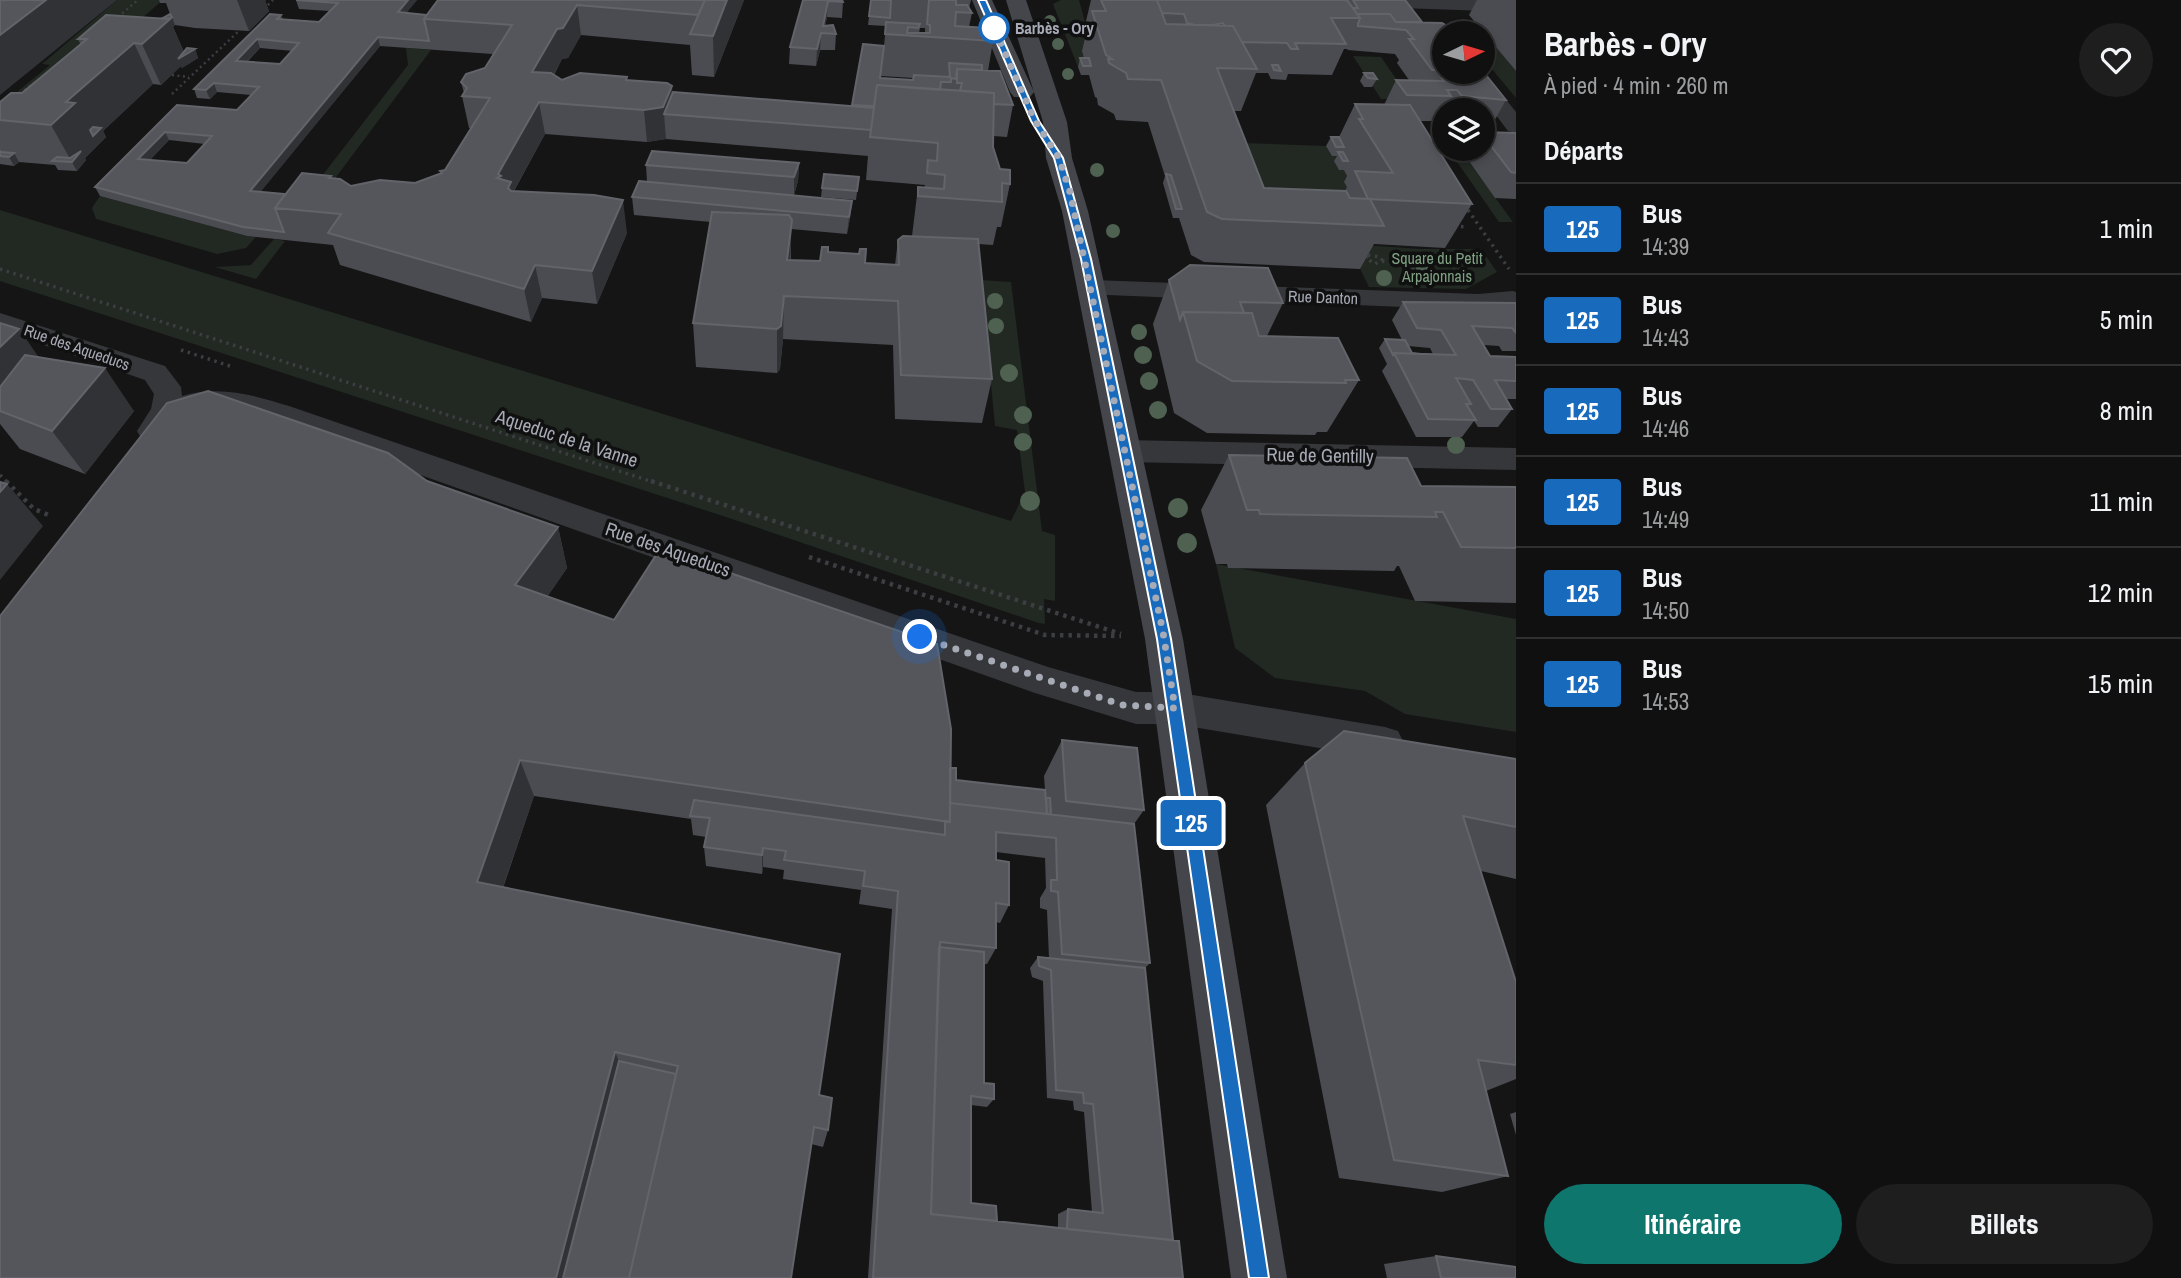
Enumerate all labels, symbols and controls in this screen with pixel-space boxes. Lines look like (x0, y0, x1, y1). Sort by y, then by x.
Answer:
marker: Barbès - Ory (979, 13, 1009, 43)
place label: Barbès - Ory (1015, 17, 1094, 39)
north arrow (1432, 21, 1494, 84)
map controls (1432, 21, 1495, 161)
text: Barbès - Ory (1544, 22, 1706, 66)
button: heart (2079, 23, 2153, 97)
text: À pied · 4 min · 260 m (1544, 70, 1729, 101)
button: layers (1432, 98, 1495, 161)
text: Départs (1544, 133, 1623, 168)
text: Bus (1642, 196, 1682, 231)
text: 1 min (2100, 211, 2153, 246)
text: 125 (1566, 213, 1599, 245)
text: 14:39 (1642, 231, 1689, 262)
park label: Square du Petit Arpajonnais (1391, 247, 1483, 287)
street label: Rue Danton (1288, 285, 1358, 309)
text: Bus (1642, 287, 1682, 322)
text: 5 min (2100, 302, 2153, 337)
text: 125 (1566, 304, 1599, 336)
street label: Rue des Aqueducs (21, 319, 133, 375)
text: 14:43 (1642, 322, 1689, 353)
text: Bus (1642, 378, 1682, 413)
text: 8 min (2100, 393, 2153, 428)
text: 125 (1566, 395, 1599, 427)
street label: Aqueduc de la Vanne (492, 402, 641, 473)
text: 14:46 (1642, 413, 1689, 444)
street label: Rue de Gentilly (1266, 441, 1374, 469)
text: Bus (1642, 469, 1682, 504)
text: 11 min (2089, 484, 2153, 519)
text: 125 (1566, 486, 1599, 518)
text: 14:49 (1642, 504, 1689, 535)
street label: Rue des Aqueducs (602, 515, 734, 583)
text: Bus (1642, 560, 1682, 595)
text: 12 min (2088, 575, 2153, 610)
text: 125 (1566, 577, 1599, 609)
text: 14:50 (1642, 595, 1689, 626)
your location (902, 619, 937, 654)
text: Bus (1642, 651, 1682, 686)
text: 15 min (2088, 666, 2153, 701)
text: 125 (1566, 668, 1599, 700)
text: 14:53 (1642, 686, 1689, 717)
line badge: 125 (1151, 800, 1231, 846)
text: 125 (1175, 807, 1207, 839)
button: Itinéraire (1544, 1184, 1842, 1264)
button: Billets (1856, 1184, 2153, 1264)

